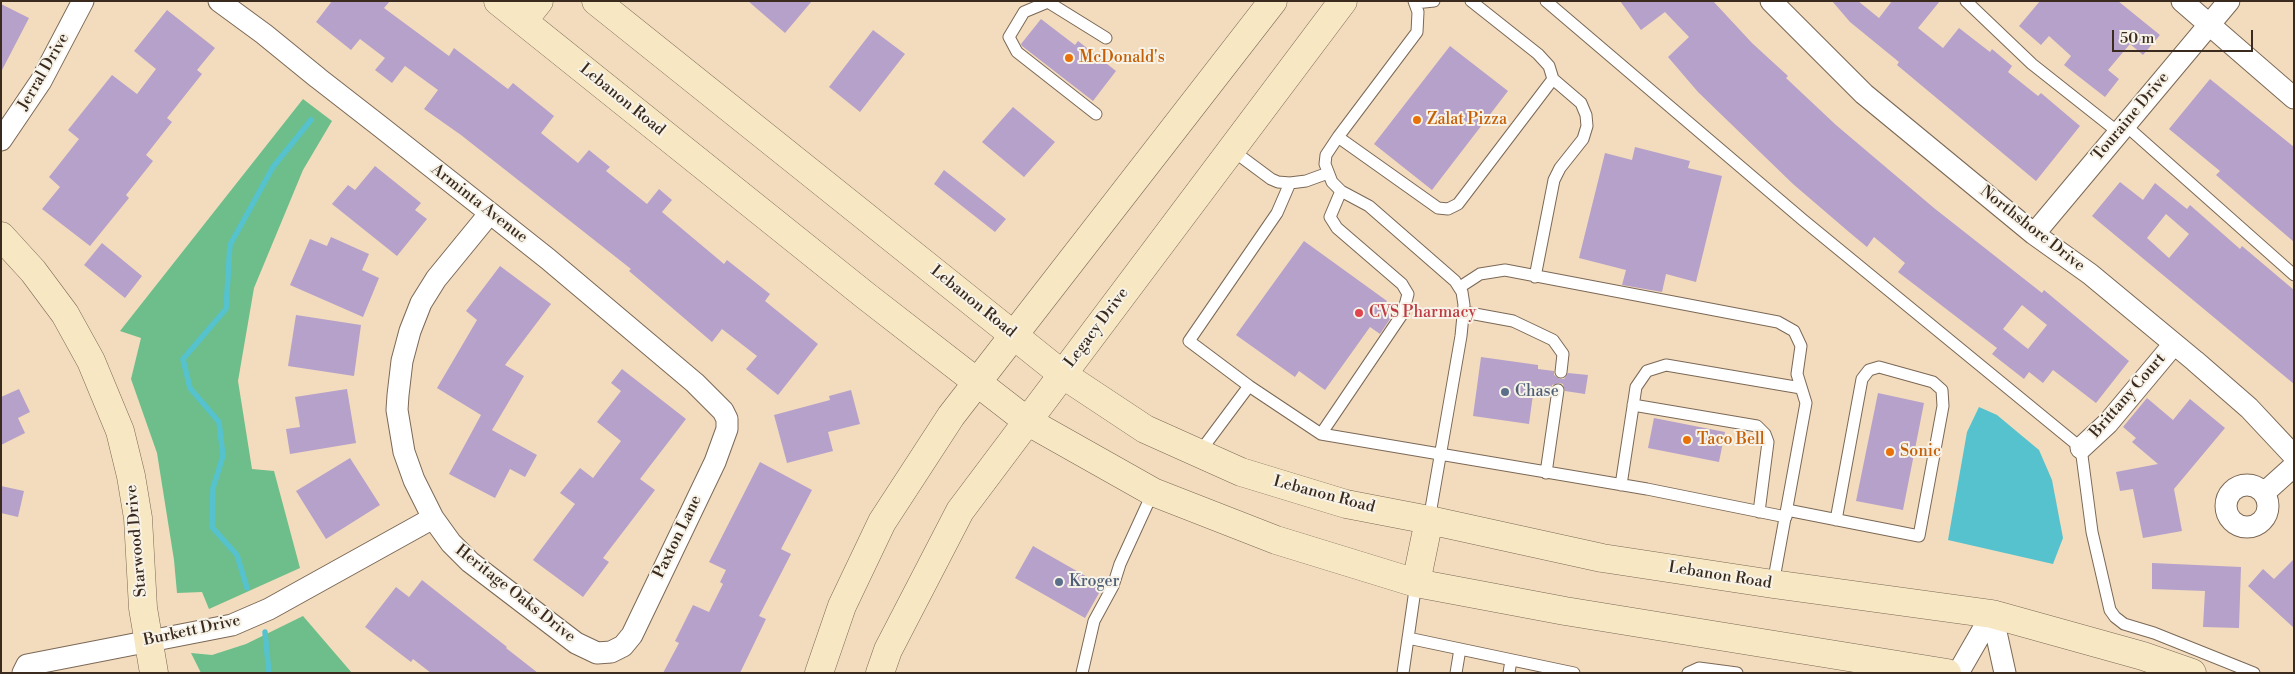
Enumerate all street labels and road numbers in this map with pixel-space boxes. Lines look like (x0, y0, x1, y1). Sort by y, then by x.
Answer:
street label: Jerral Drive (14, 30, 74, 114)
street label: Lebanon Road (575, 60, 669, 140)
street label: Touraine Drive (2088, 69, 2174, 165)
street label: Arminta Avenue (427, 160, 531, 248)
street label: Northshore Drive (1976, 182, 2088, 276)
street label: Lebanon Road (926, 262, 1020, 342)
street label: Legacy Drive (1061, 284, 1133, 372)
street label: Brittany Court (2086, 350, 2170, 442)
street label: Lebanon Road (1271, 472, 1377, 518)
street label: Starwood Drive (123, 484, 151, 598)
street label: Paxton Lane (650, 492, 706, 582)
street label: Heritage Oaks Drive (451, 541, 579, 647)
street label: Lebanon Road (1667, 558, 1773, 594)
street label: Burkett Drive (142, 611, 242, 651)

